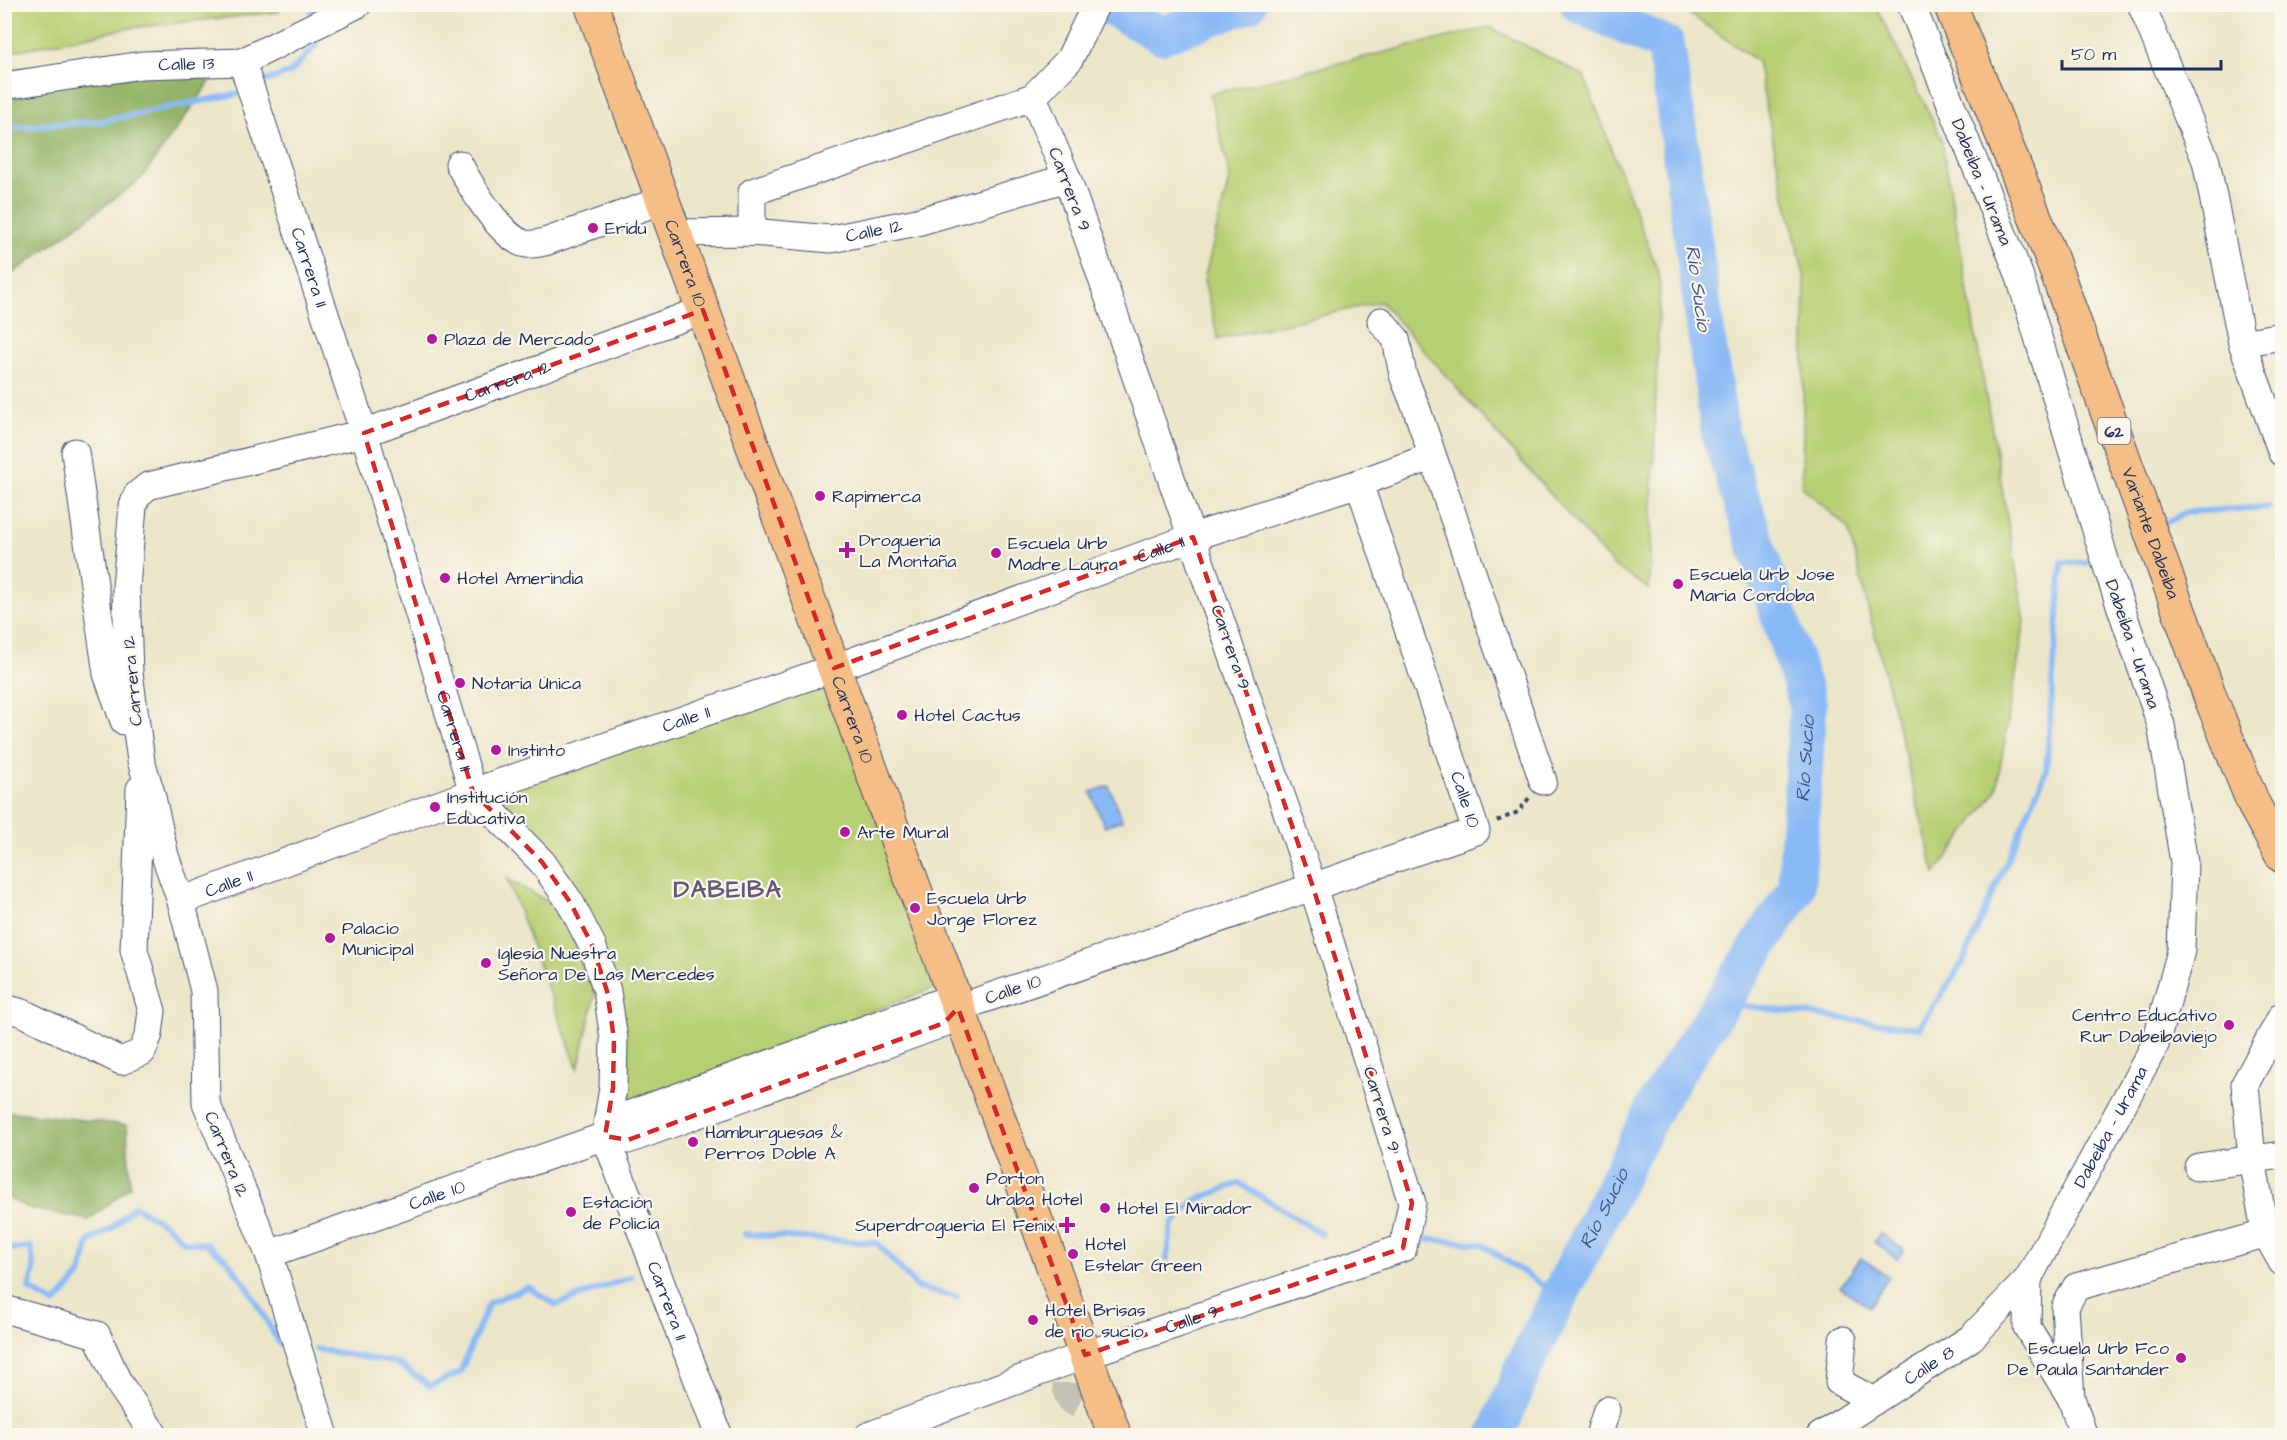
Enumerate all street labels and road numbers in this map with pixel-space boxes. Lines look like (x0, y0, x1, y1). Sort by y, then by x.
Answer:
street label: Calle 13 (158, 51, 215, 78)
street label: Dabeiba - Urama (1945, 115, 2018, 249)
street label: Carrera 9 (1042, 144, 1097, 235)
street label: Calle 12 (843, 213, 905, 249)
street label: Carrera 10 (658, 216, 713, 311)
street label: Carrera 11 (284, 224, 334, 310)
street label: Carrera 12 (461, 354, 555, 409)
road number: 62 (2098, 418, 2130, 444)
street label: Variante Dabeiba (2115, 464, 2186, 602)
street label: Calle 11 (1133, 529, 1188, 569)
street label: Dabeiba - Urama (2099, 576, 2166, 712)
street label: Carrera 9 (1204, 601, 1257, 693)
street label: Carrera 12 (116, 634, 149, 727)
street label: Carrera 10 (825, 672, 880, 767)
street label: Carrera 11 (430, 688, 478, 774)
street label: Calle 11 (659, 699, 714, 739)
street label: Calle 10 (1444, 768, 1486, 831)
street label: Calle 11 (202, 863, 256, 904)
street label: Calle 10 (982, 968, 1045, 1011)
street label: Dabeiba - Urama (2068, 1062, 2154, 1193)
street label: Carrera 9 (1357, 1063, 1406, 1155)
street label: Carrera 12 (198, 1108, 255, 1201)
street label: Calle 10 (405, 1174, 469, 1217)
street label: Carrera 11 (641, 1258, 693, 1344)
street label: Calle 9 (1162, 1299, 1222, 1340)
street label: Calle 8 (1899, 1340, 1960, 1391)

